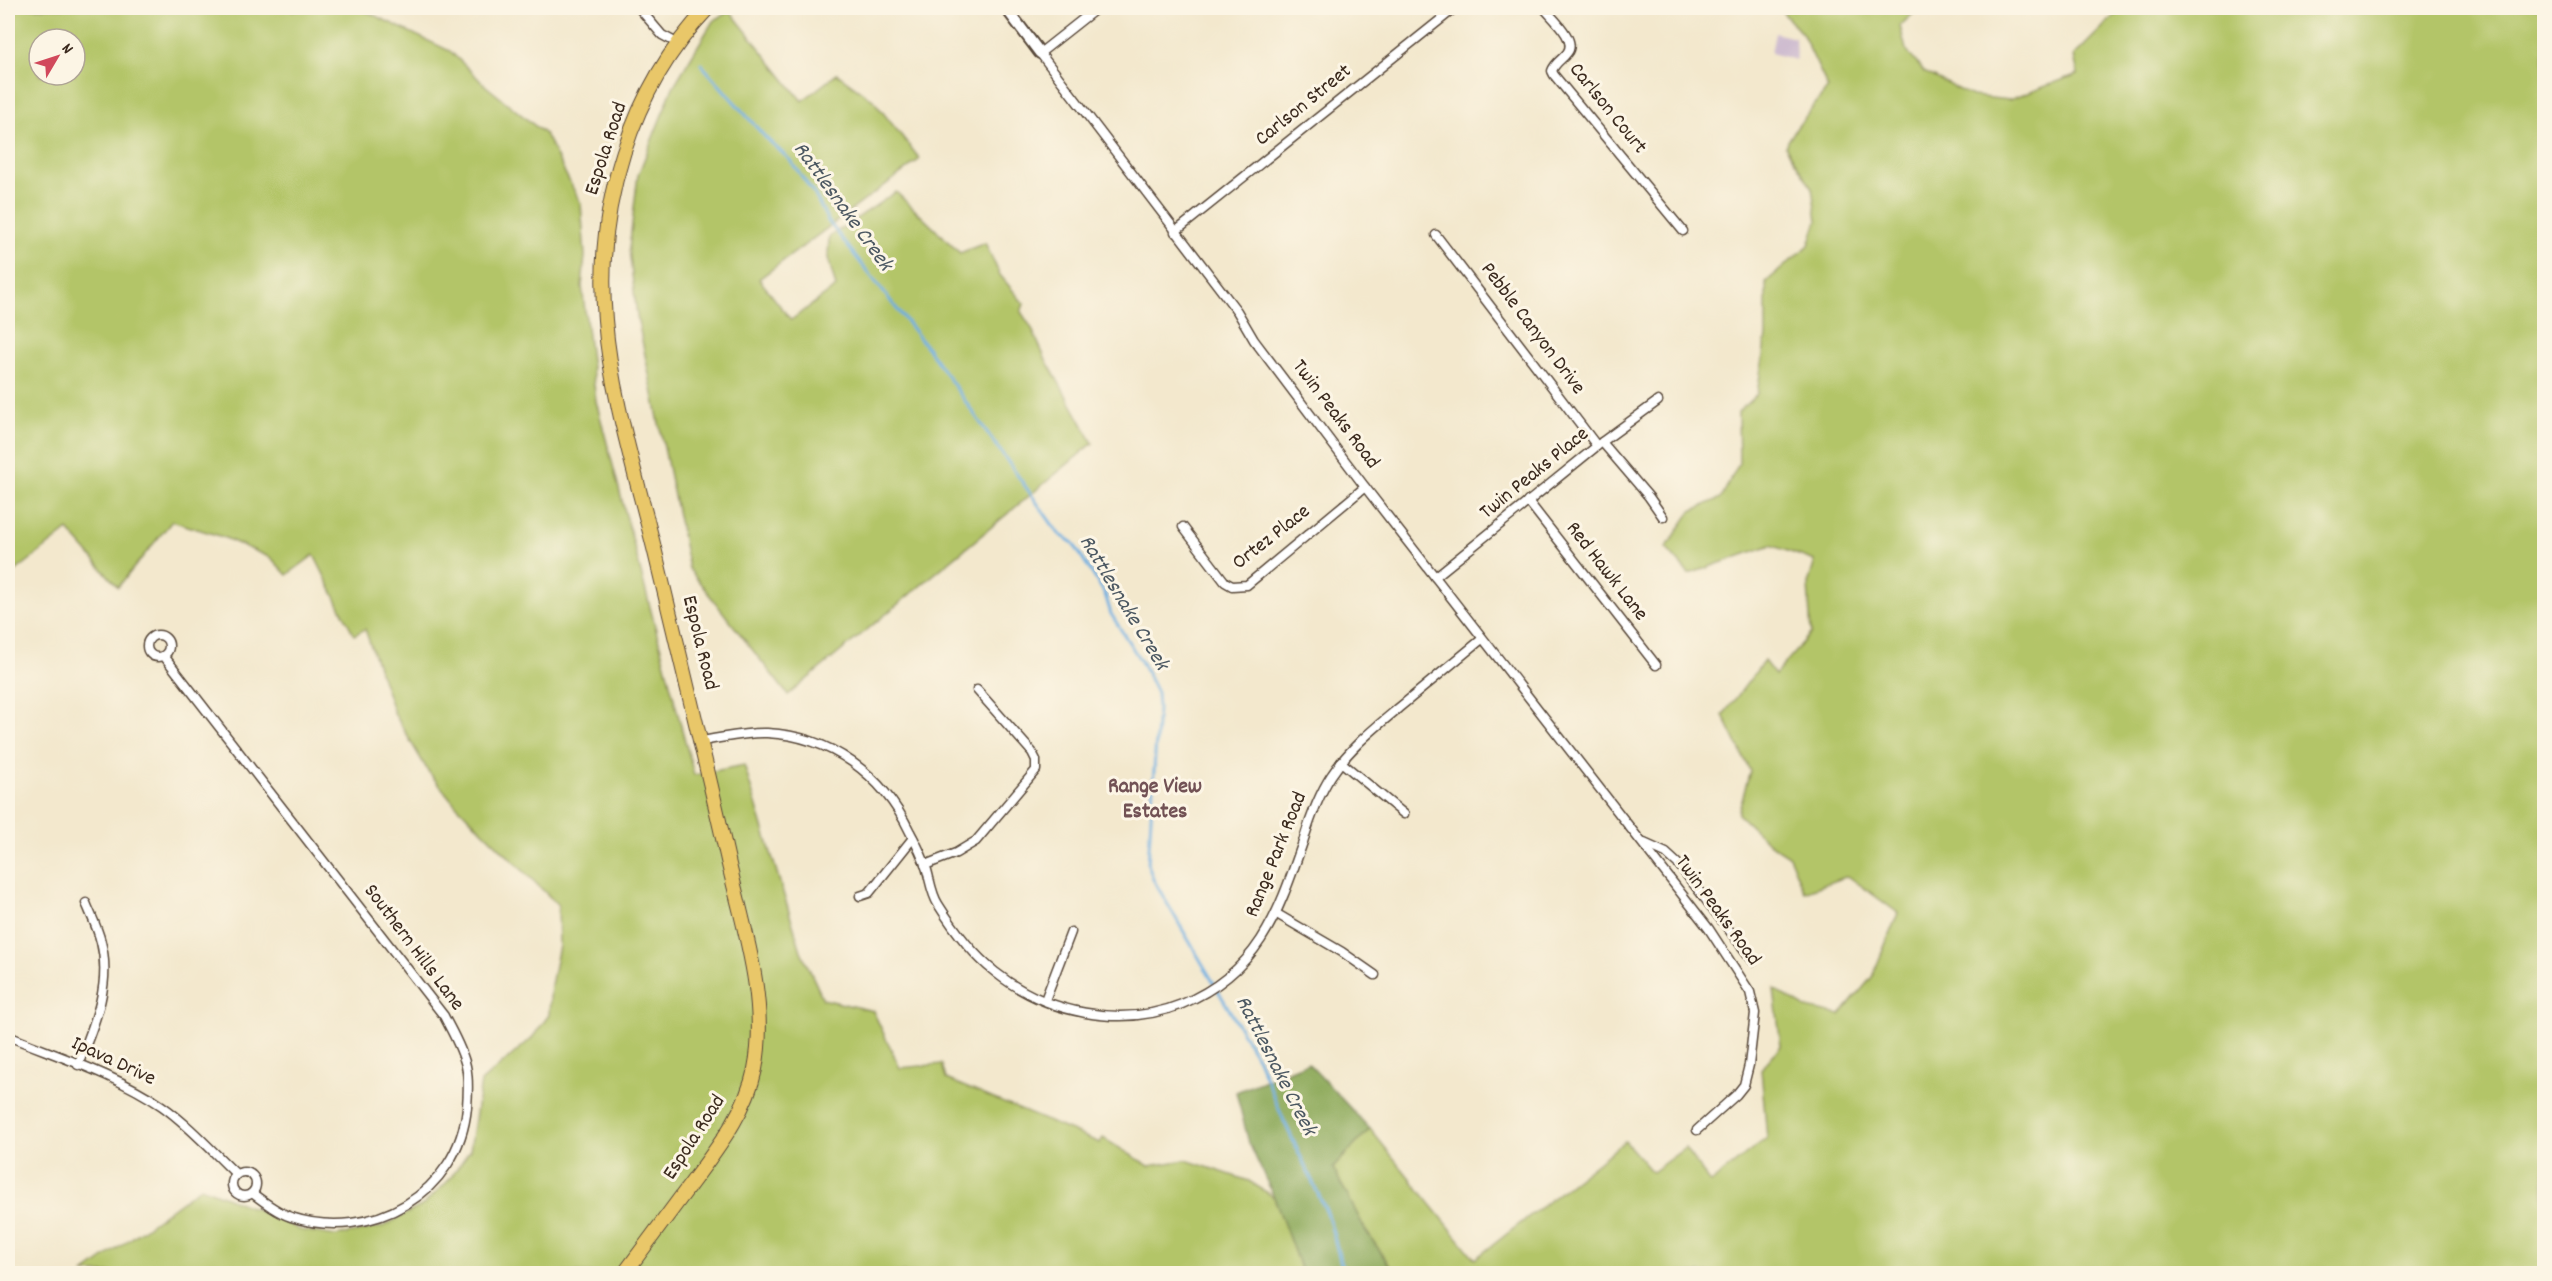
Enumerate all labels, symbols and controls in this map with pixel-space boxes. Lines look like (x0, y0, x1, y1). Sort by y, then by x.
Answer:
north arrow (27, 27, 87, 87)
text: N (55, 39, 78, 60)
street label: Carlson Street (1249, 57, 1359, 154)
street label: Carlson Court (1561, 57, 1653, 161)
street label: Espola Road (578, 99, 636, 199)
water label: Rattlesnake Creek (784, 136, 901, 280)
street label: Pebble Canyon Drive (1472, 257, 1592, 401)
street label: Twin Peaks Road (1284, 354, 1386, 476)
street label: Twin Peaks Place (1474, 420, 1596, 528)
street label: Ortez Place (1227, 498, 1317, 578)
street label: Red Hawk Lane (1558, 516, 1654, 628)
water label: Rattlesnake Creek (1070, 529, 1177, 678)
street label: Espola Road (673, 593, 725, 693)
district label: Range View Estates (1108, 772, 1202, 828)
street label: Range Park Road (1238, 788, 1316, 922)
street label: Twin Peaks Road (1667, 849, 1767, 973)
street label: Southern Hills Lane (355, 878, 471, 1018)
water label: Rattlesnake Creek (1226, 991, 1324, 1143)
street label: Ipava Drive (66, 1029, 160, 1095)
street label: Espola Road (656, 1089, 734, 1187)

